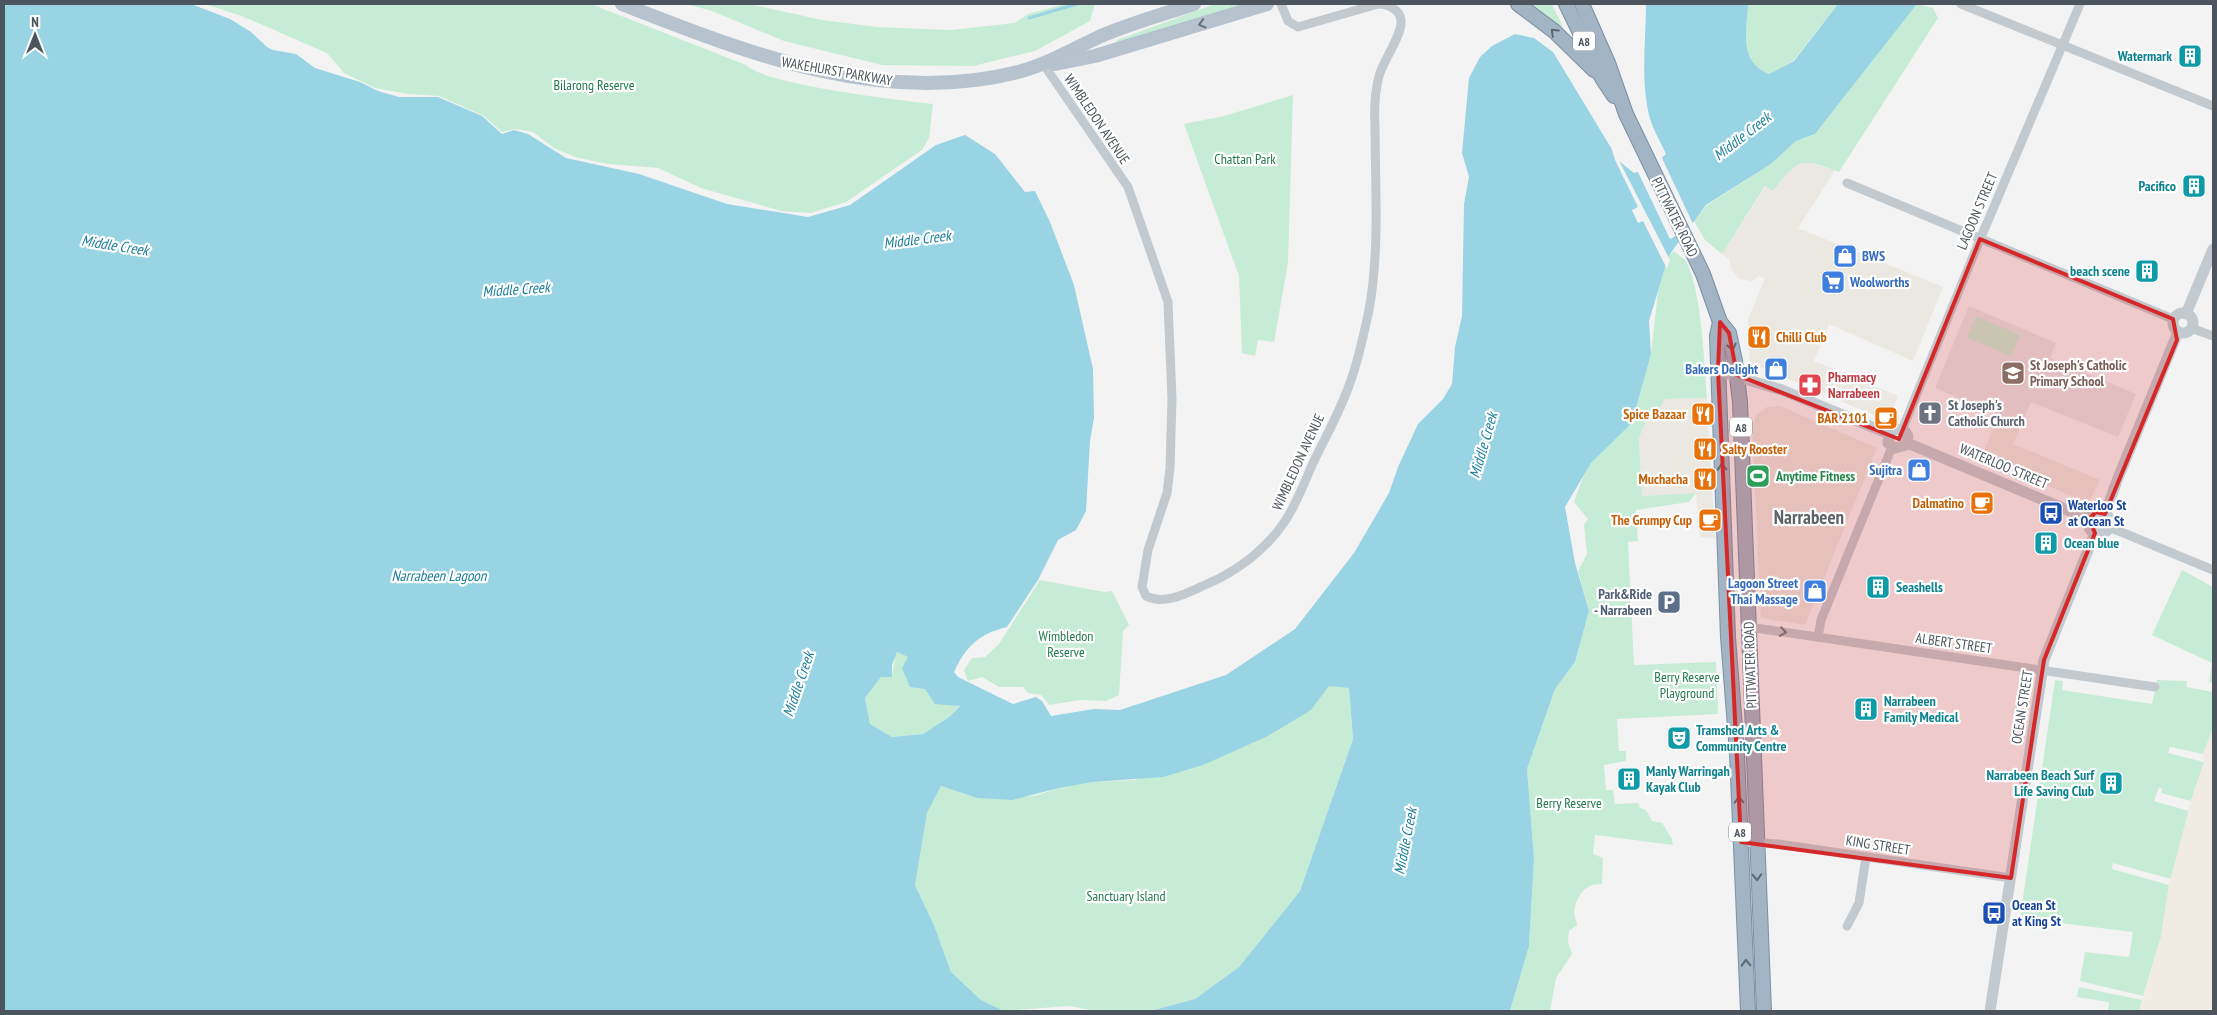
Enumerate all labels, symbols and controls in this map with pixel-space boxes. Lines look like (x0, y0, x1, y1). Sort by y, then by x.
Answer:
north arrow (10, 10, 60, 60)
text: N (31, 13, 39, 31)
one-way arrow (1198, 18, 1206, 28)
one-way arrow (1551, 29, 1560, 38)
road number: A8 (1573, 31, 1595, 50)
building icon: Watermark (2177, 43, 2203, 69)
place label: Watermark (2117, 47, 2172, 65)
street label: WAKEHURST PARKWAY (780, 52, 894, 90)
street label: WIMBLEDON AVENUE (1060, 71, 1134, 167)
park label: Bilarong Reserve (553, 76, 635, 94)
water label: Middle Creek (1710, 106, 1776, 164)
park label: Chattan Park (1214, 150, 1276, 168)
street label: LAGOON STREET (1953, 169, 2002, 252)
building icon: Pacifico (2181, 173, 2207, 199)
street label: PITTWATER ROAD (1648, 174, 1702, 260)
place label: Pacifico (2138, 177, 2176, 195)
water label: Middle Creek (882, 225, 954, 253)
water label: Middle Creek (80, 230, 152, 260)
shop icon: BWS (1832, 243, 1858, 269)
place label: BWS (1862, 247, 1885, 265)
building icon: beach scene (2134, 258, 2160, 284)
place label: beach scene (2070, 262, 2130, 280)
supermarket icon: Woolworths (1820, 269, 1846, 295)
place label: Woolworths (1849, 273, 1910, 291)
water label: Middle Creek (482, 277, 553, 301)
restaurant icon: Chilli Club (1746, 324, 1772, 350)
place label: Chilli Club (1776, 328, 1827, 346)
one-way arrow (1726, 343, 1737, 351)
shop icon: Bakers Delight (1763, 356, 1789, 382)
place label: St Joseph's Catholic Primary School (2030, 356, 2127, 390)
place label: Bakers Delight (1685, 360, 1758, 378)
school or university icon: St Joseph's Catholic Primary School (2000, 360, 2026, 386)
place label: Pharmacy Narrabeen (1828, 368, 1880, 402)
pharmacy icon: Pharmacy Narrabeen (1797, 372, 1823, 398)
place label: St Joseph's Catholic Church (1948, 396, 2025, 430)
church icon: St Joseph's Catholic Church (1917, 400, 1943, 426)
restaurant icon: Spice Bazaar (1690, 401, 1716, 427)
place label: Spice Bazaar (1623, 405, 1687, 423)
cafe icon: BAR 2101 (1873, 405, 1899, 431)
water label: Middle Creek (1465, 408, 1502, 480)
place label: BAR 2101 (1817, 409, 1868, 427)
street label: WIMBLEDON AVENUE (1268, 411, 1328, 513)
road number: A8 (1730, 418, 1752, 437)
restaurant icon: Salty Rooster (1692, 436, 1718, 462)
street label: WATERLOO STREET (1957, 439, 2052, 493)
place label: Salty Rooster (1722, 440, 1788, 458)
shop icon: Sujitra (1906, 457, 1932, 483)
place label: Sujitra (1869, 461, 1902, 479)
one-way arrow (1717, 463, 1727, 470)
sports icon: Anytime Fitness (1745, 463, 1771, 489)
restaurant icon: Muchacha (1692, 466, 1718, 492)
place label: Anytime Fitness (1775, 467, 1855, 485)
place label: Muchacha (1639, 470, 1688, 488)
cafe icon: Dalmatino (1969, 490, 1995, 516)
place label: Dalmatino (1913, 494, 1964, 512)
place label: Waterloo St at Ocean St (2067, 496, 2126, 530)
bus stop icon: Waterloo St at Ocean St (2038, 500, 2064, 526)
district label: Narrabeen (1774, 505, 1844, 529)
cafe icon: The Grumpy Cup (1697, 507, 1723, 533)
place label: The Grumpy Cup (1611, 511, 1692, 529)
building icon: Ocean blue (2033, 530, 2059, 556)
place label: Ocean blue (2064, 534, 2119, 552)
water label: Narrabeen Lagoon (392, 566, 488, 585)
place label: Lagoon Street Thai Massage (1728, 574, 1798, 608)
building icon: Seashells (1865, 574, 1891, 600)
shop icon: Lagoon Street Thai Massage (1802, 578, 1828, 604)
place label: Seashells (1896, 578, 1943, 596)
place label: Park&Ride - Narrabeen (1594, 585, 1652, 619)
parking icon: Park&Ride - Narrabeen (1656, 589, 1682, 615)
street label: PITTWATER ROAD (1739, 621, 1761, 709)
one-way arrow (1780, 626, 1788, 637)
park label: Wimbledon Reserve (1039, 627, 1093, 661)
street label: ALBERT STREET (1915, 629, 1994, 657)
water label: Middle Creek (778, 647, 819, 719)
park label: Berry Reserve Playground (1654, 668, 1720, 702)
street label: OCEAN STREET (2007, 668, 2037, 745)
place label: Narrabeen Family Medical (1884, 692, 1959, 726)
building icon: Narrabeen Family Medical (1853, 696, 1879, 722)
place label: Tramshed Arts & Community Centre (1696, 721, 1787, 755)
theatre icon: Tramshed Arts & Community Centre (1666, 725, 1692, 751)
place label: Manly Warringah Kayak Club (1646, 762, 1730, 796)
building icon: Manly Warringah Kayak Club (1616, 766, 1642, 792)
place label: Narrabeen Beach Surf Life Saving Club (1986, 766, 2095, 800)
building icon: Narrabeen Beach Surf Life Saving Club (2098, 770, 2124, 796)
park label: Berry Reserve (1536, 794, 1602, 812)
one-way arrow (1734, 796, 1744, 804)
water label: Middle Creek (1389, 804, 1421, 876)
road number: A8 (1729, 822, 1751, 842)
street label: KING STREET (1845, 831, 1912, 859)
one-way arrow (1752, 873, 1763, 881)
park label: Sanctuary Island (1087, 887, 1165, 905)
place label: Ocean St at King St (2012, 896, 2061, 930)
bus stop icon: Ocean St at King St (1981, 900, 2007, 926)
one-way arrow (1741, 958, 1751, 966)

